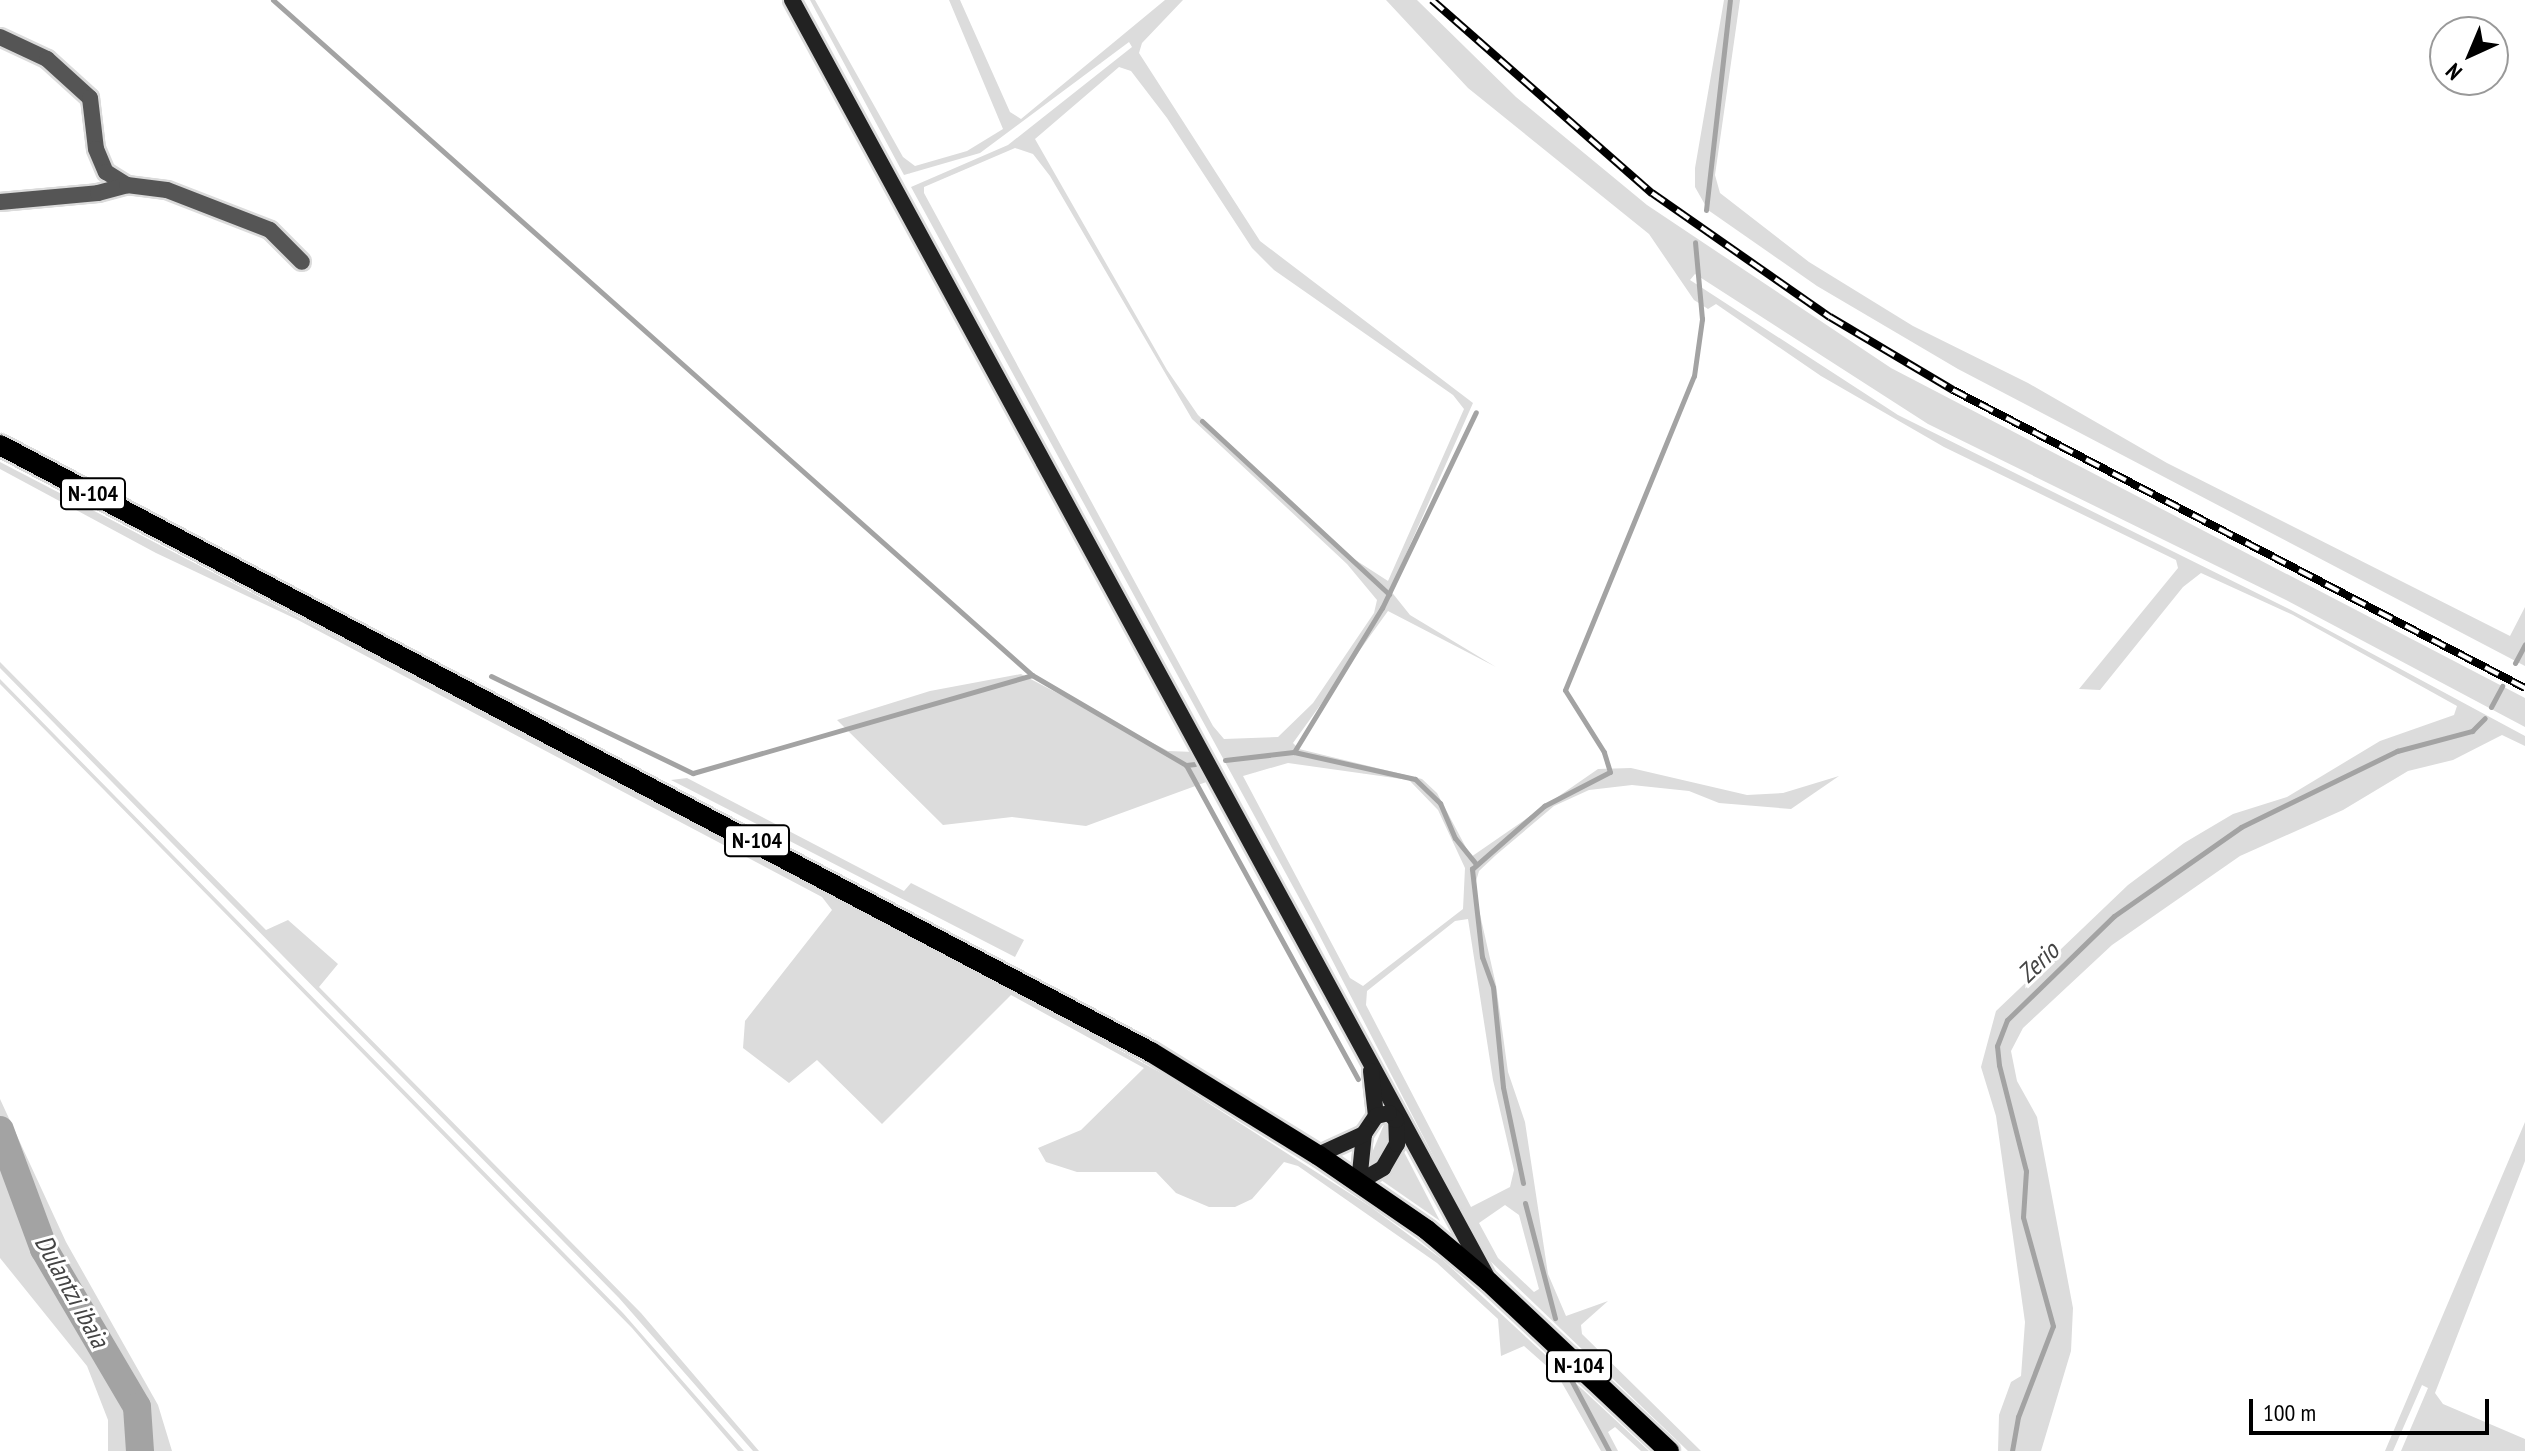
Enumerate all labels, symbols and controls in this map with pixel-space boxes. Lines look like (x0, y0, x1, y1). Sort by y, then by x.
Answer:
north arrow (2429, 16, 2509, 96)
text: N (2440, 58, 2468, 86)
road number: N-104 (59, 476, 127, 512)
road number: N-104 (723, 823, 791, 859)
water label: Zerio (2011, 935, 2065, 989)
water label: Dulantzi ibaia (28, 1229, 116, 1353)
road number: N-104 (1545, 1348, 1613, 1384)
scale bar (2253, 1383, 2493, 1433)
text: 100 m (2263, 1397, 2316, 1428)

